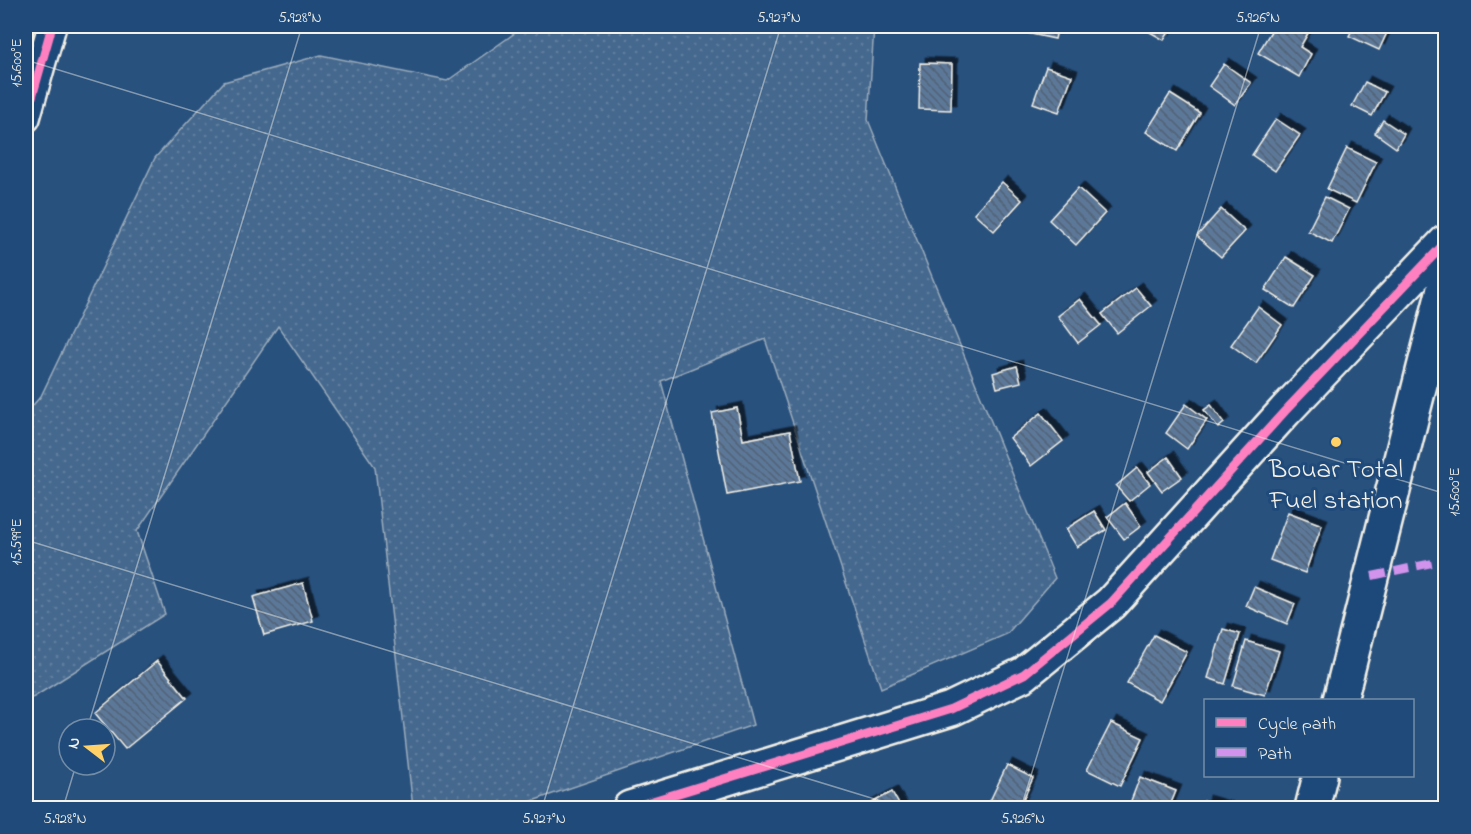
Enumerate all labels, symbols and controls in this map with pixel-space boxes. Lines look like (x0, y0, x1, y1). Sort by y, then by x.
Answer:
text: 5.928°N (278, 7, 322, 29)
text: 5.927°N (757, 7, 801, 29)
text: 5.926°N (1236, 7, 1280, 29)
text: 15.600°E (6, 38, 28, 88)
marker: Bouar Total Fuel station (1329, 435, 1343, 449)
place label: Bouar Total Fuel station (1268, 451, 1403, 521)
text: 15.600°E (1444, 467, 1466, 517)
text: 15.599°E (6, 518, 28, 566)
legend (1204, 699, 1414, 777)
text: Cycle path (1258, 712, 1336, 738)
north arrow (57, 717, 117, 777)
text: N (62, 734, 88, 752)
text: Path (1258, 742, 1292, 768)
text: 5.928°N (43, 808, 87, 830)
text: 5.927°N (522, 808, 566, 830)
text: 5.926°N (1001, 808, 1045, 830)

